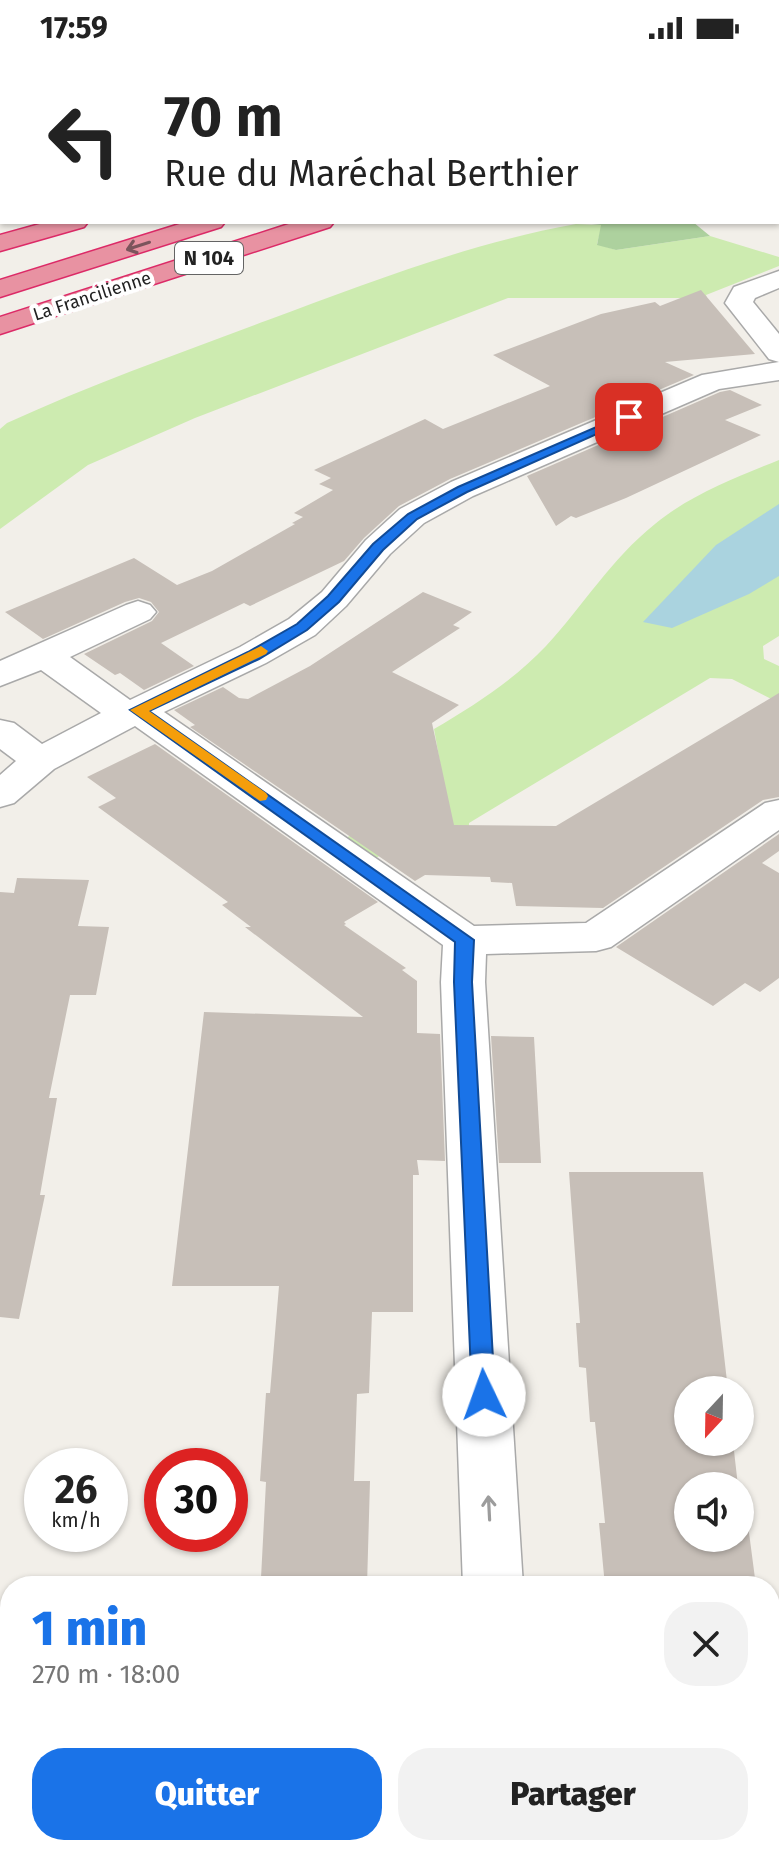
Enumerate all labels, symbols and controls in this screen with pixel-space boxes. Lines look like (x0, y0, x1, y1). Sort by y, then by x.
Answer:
text: 17:59 (40, 10, 108, 46)
text: 70 m (164, 84, 283, 151)
icon: left (32, 88, 136, 192)
text: Rue du Maréchal Berthier (164, 152, 579, 196)
one-way arrow (125, 239, 150, 254)
road number: N 104 (175, 242, 243, 274)
street label: La Francilienne (30, 267, 154, 325)
pin (595, 383, 663, 451)
icon: arrive (607, 395, 651, 439)
position arrow (442, 1353, 526, 1437)
north arrow (674, 1376, 754, 1456)
map controls (674, 1376, 754, 1552)
speed limit sign: 30 (144, 1448, 248, 1552)
text: 26 (54, 1466, 98, 1514)
button: sound (674, 1472, 754, 1552)
one-way arrow (482, 1495, 497, 1522)
text: km/h (51, 1508, 101, 1532)
text: 1 min (32, 1600, 147, 1658)
button: close (664, 1602, 748, 1686)
text: 270 m · 18:00 (32, 1659, 180, 1690)
button: Quitter (32, 1748, 382, 1840)
button: Partager (398, 1748, 748, 1840)

